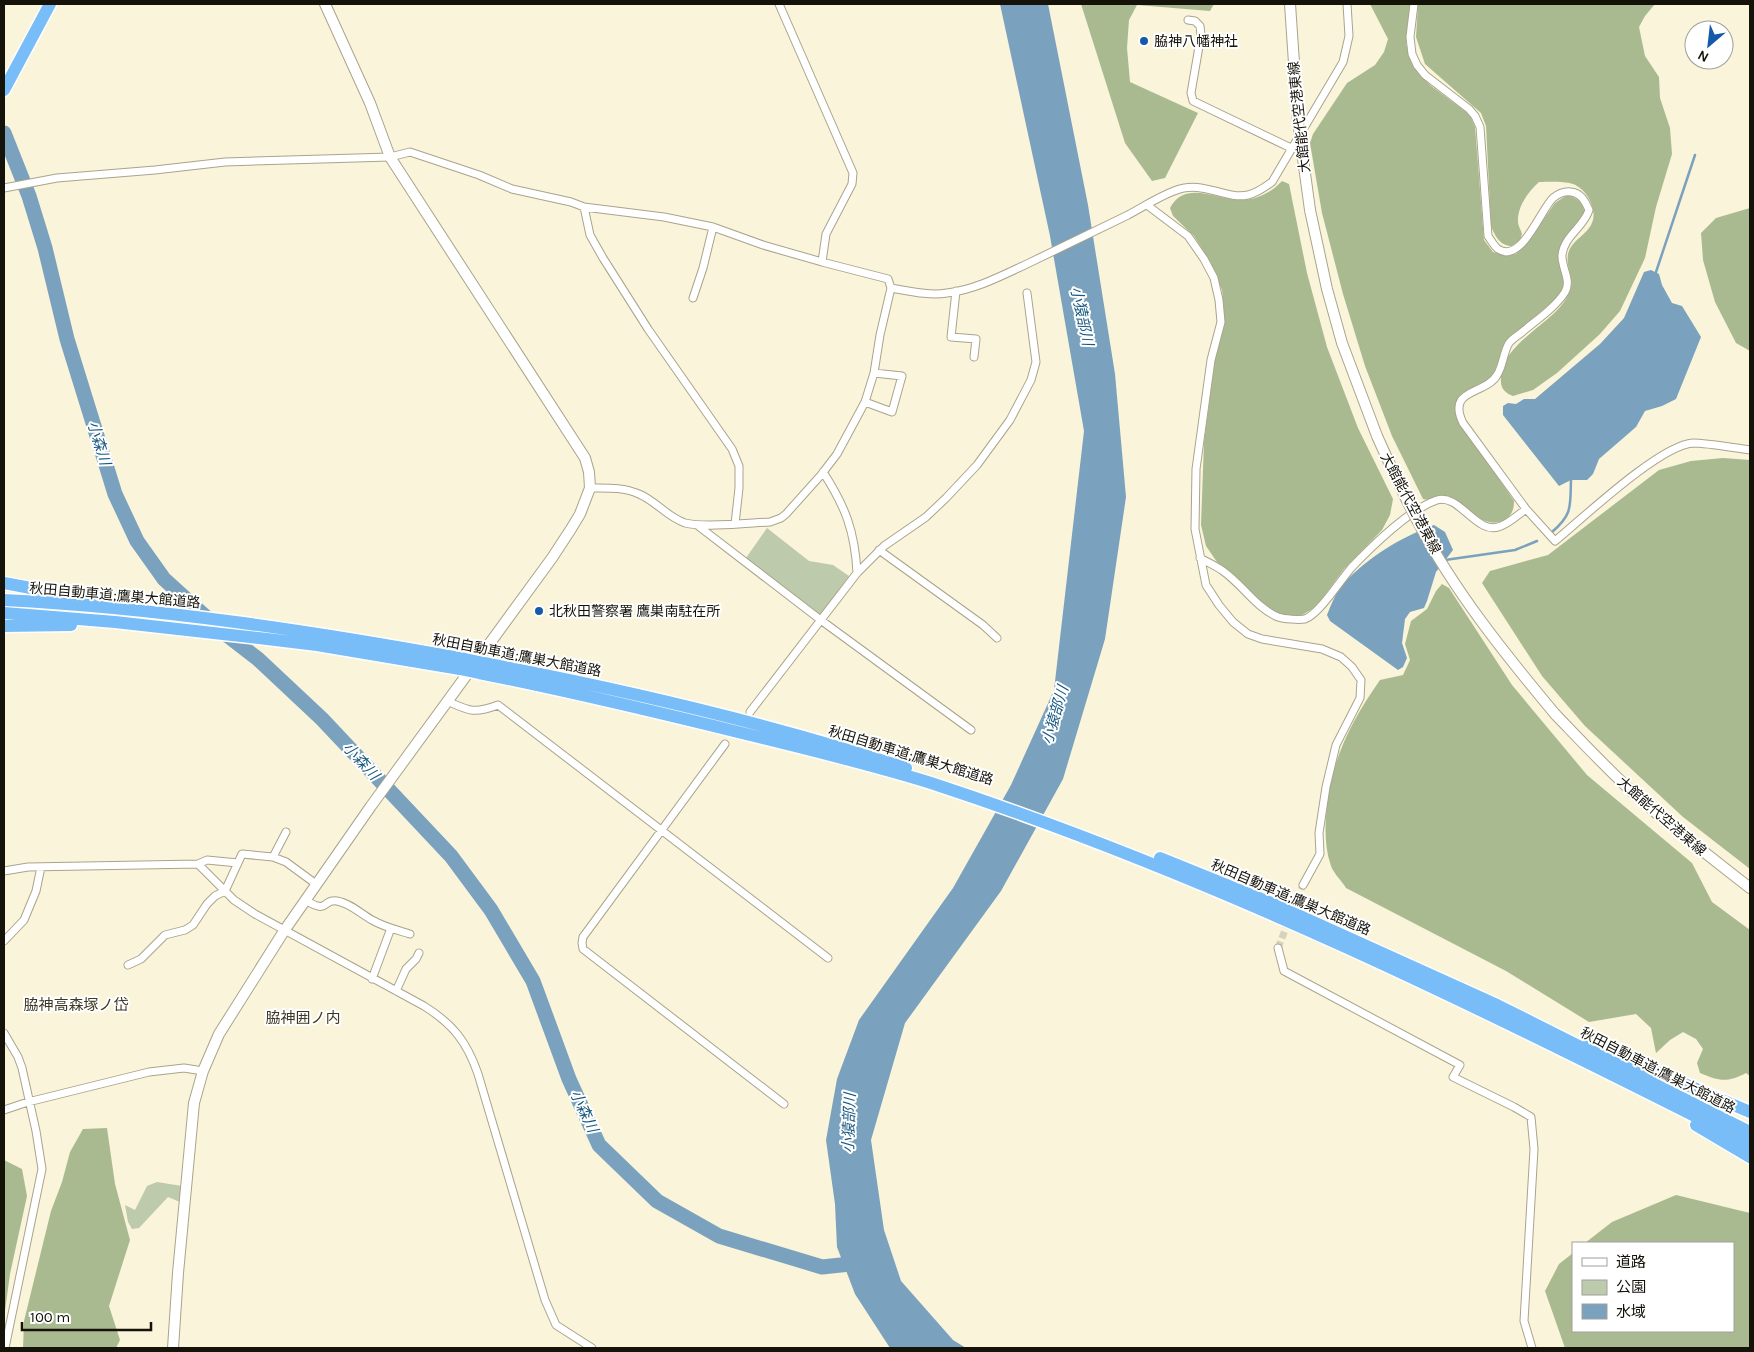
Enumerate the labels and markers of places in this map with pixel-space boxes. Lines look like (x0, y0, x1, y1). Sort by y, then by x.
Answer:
place label: 脇神八幡神社 (1154, 33, 1238, 50)
marker: 脇神八幡神社 (1138, 35, 1150, 47)
place label: 北秋田警察署 鷹巣南駐在所 (549, 603, 720, 620)
marker: 北秋田警察署 鷹巣南駐在所 (533, 605, 545, 617)

